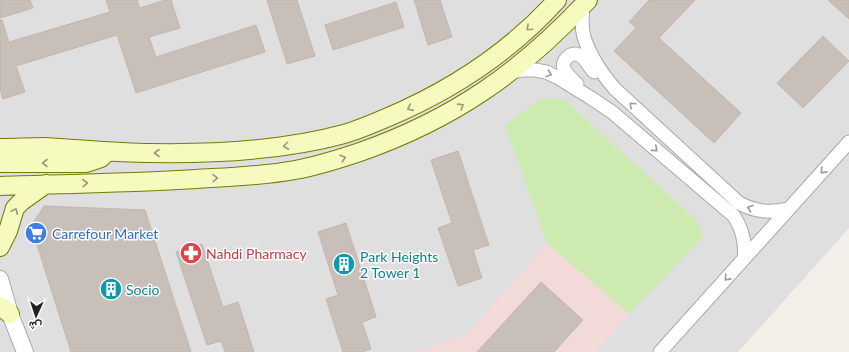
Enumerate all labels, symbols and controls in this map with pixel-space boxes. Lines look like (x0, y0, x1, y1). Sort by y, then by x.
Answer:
one-way arrow (526, 23, 534, 30)
one-way arrow (545, 70, 552, 78)
one-way arrow (629, 102, 637, 109)
one-way arrow (407, 103, 414, 111)
one-way arrow (457, 103, 464, 110)
one-way arrow (283, 141, 289, 150)
one-way arrow (650, 144, 657, 151)
one-way arrow (154, 149, 160, 157)
one-way arrow (339, 154, 346, 162)
one-way arrow (42, 159, 48, 167)
one-way arrow (821, 166, 828, 173)
one-way arrow (212, 174, 218, 183)
one-way arrow (82, 179, 88, 187)
one-way arrow (747, 205, 754, 213)
one-way arrow (10, 208, 18, 215)
supermarket icon: Carrefour Market (23, 220, 49, 246)
place label: Carrefour Market (52, 225, 158, 242)
pharmacy icon: Nahdi Pharmacy (178, 240, 204, 266)
place label: Nahdi Pharmacy (206, 245, 307, 262)
place label: Park Heights 2 Tower 1 (360, 248, 438, 281)
building icon: Park Heights 2 Tower 1 (331, 251, 357, 277)
one-way arrow (724, 273, 731, 281)
building icon: Socio (98, 276, 124, 302)
place label: Socio (126, 281, 160, 298)
north arrow (16, 296, 56, 336)
text: ش (29, 319, 42, 333)

